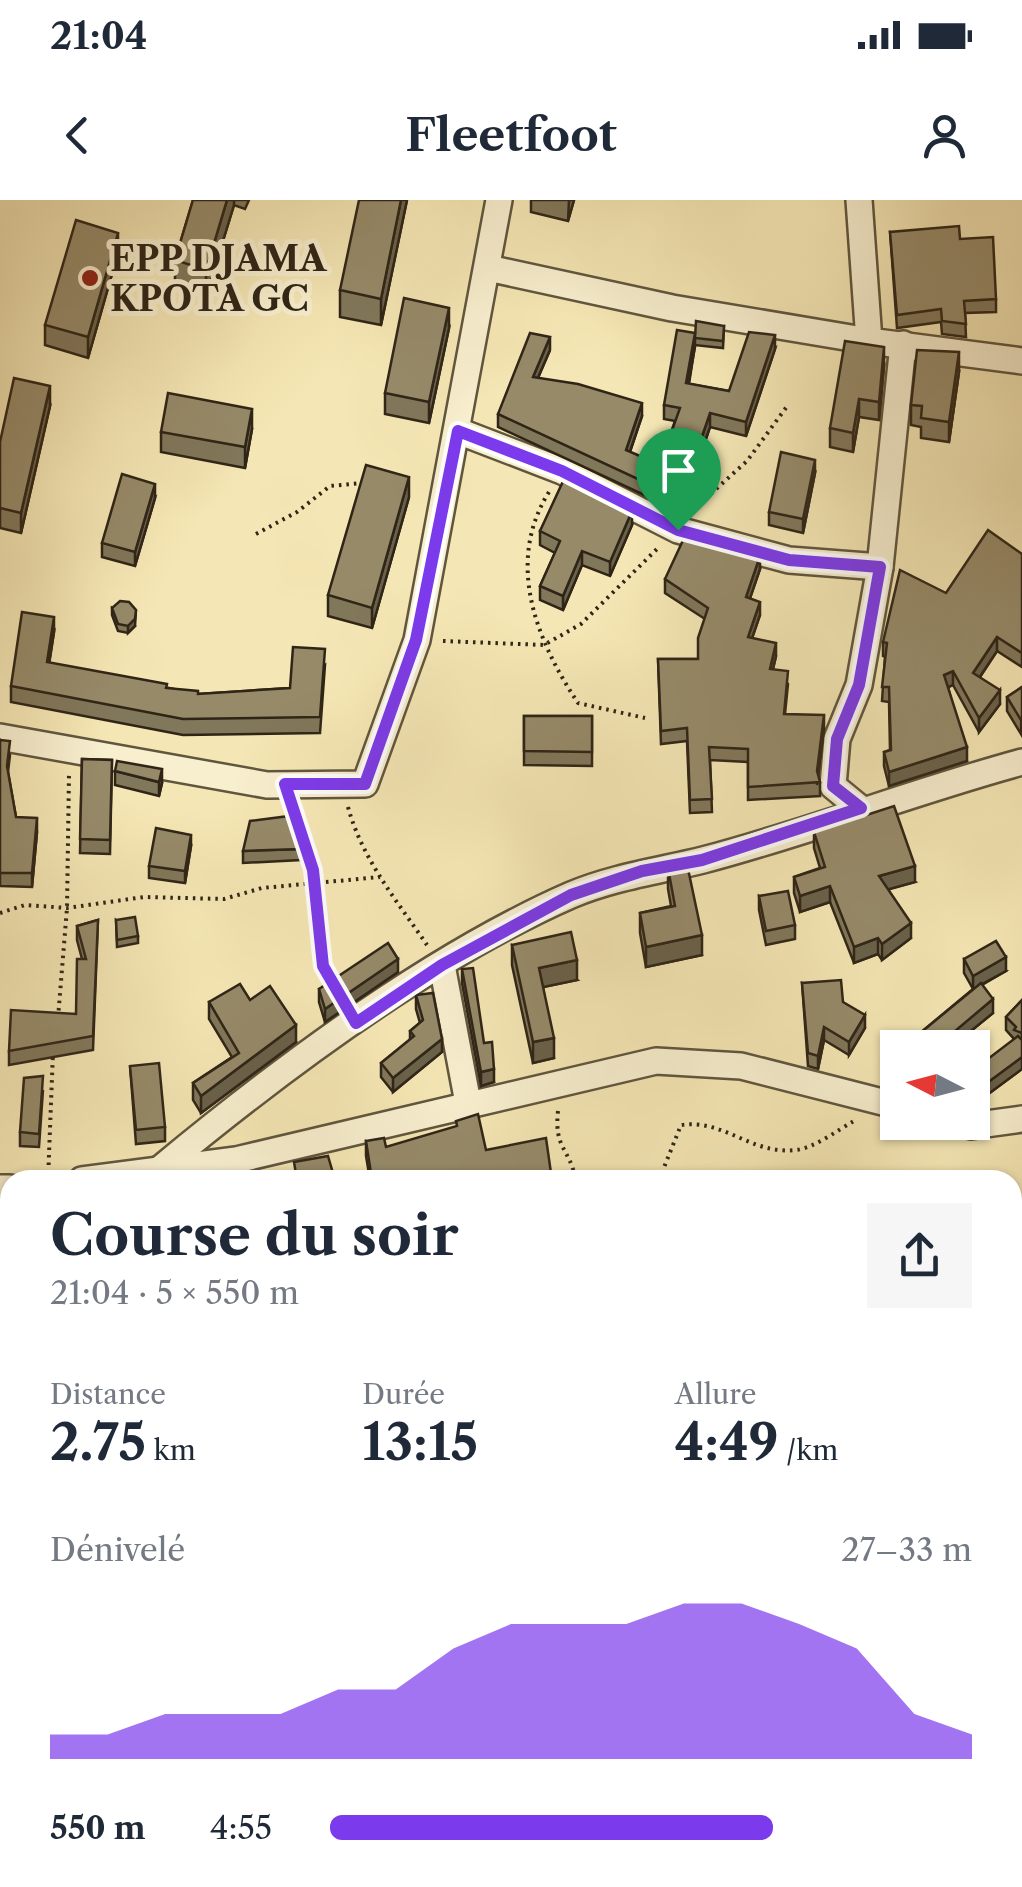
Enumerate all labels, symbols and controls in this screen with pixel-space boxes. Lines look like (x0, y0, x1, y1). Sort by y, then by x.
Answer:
text: 21:04 (50, 12, 148, 59)
text: Fleetfoot (405, 107, 617, 163)
icon: back (50, 108, 105, 163)
icon: person (917, 108, 972, 163)
place label: EPP DJAMA KPOTA GC (110, 237, 327, 320)
marker: EPP DJAMA KPOTA GC (79, 267, 101, 289)
pin (636, 428, 721, 531)
icon: arrive (651, 443, 706, 498)
north arrow (880, 1030, 990, 1140)
map controls (880, 1030, 990, 1140)
text: Course du soir (50, 1202, 459, 1269)
button: share (867, 1203, 972, 1308)
text: 21:04 · 5 × 550 m (50, 1273, 299, 1312)
text: Distance (50, 1377, 166, 1411)
text: Durée (362, 1377, 445, 1411)
text: Allure (675, 1377, 756, 1411)
text: 2.75 (50, 1411, 146, 1473)
text: 13:15 (362, 1411, 478, 1473)
text: 4:49 (675, 1411, 779, 1473)
text: km (146, 1433, 196, 1467)
text: /km (779, 1433, 838, 1467)
text: Dénivelé (50, 1530, 185, 1569)
text: 27–33 m (841, 1530, 972, 1569)
text: 550 m (50, 1808, 146, 1847)
text: 4:55 (210, 1808, 272, 1847)

